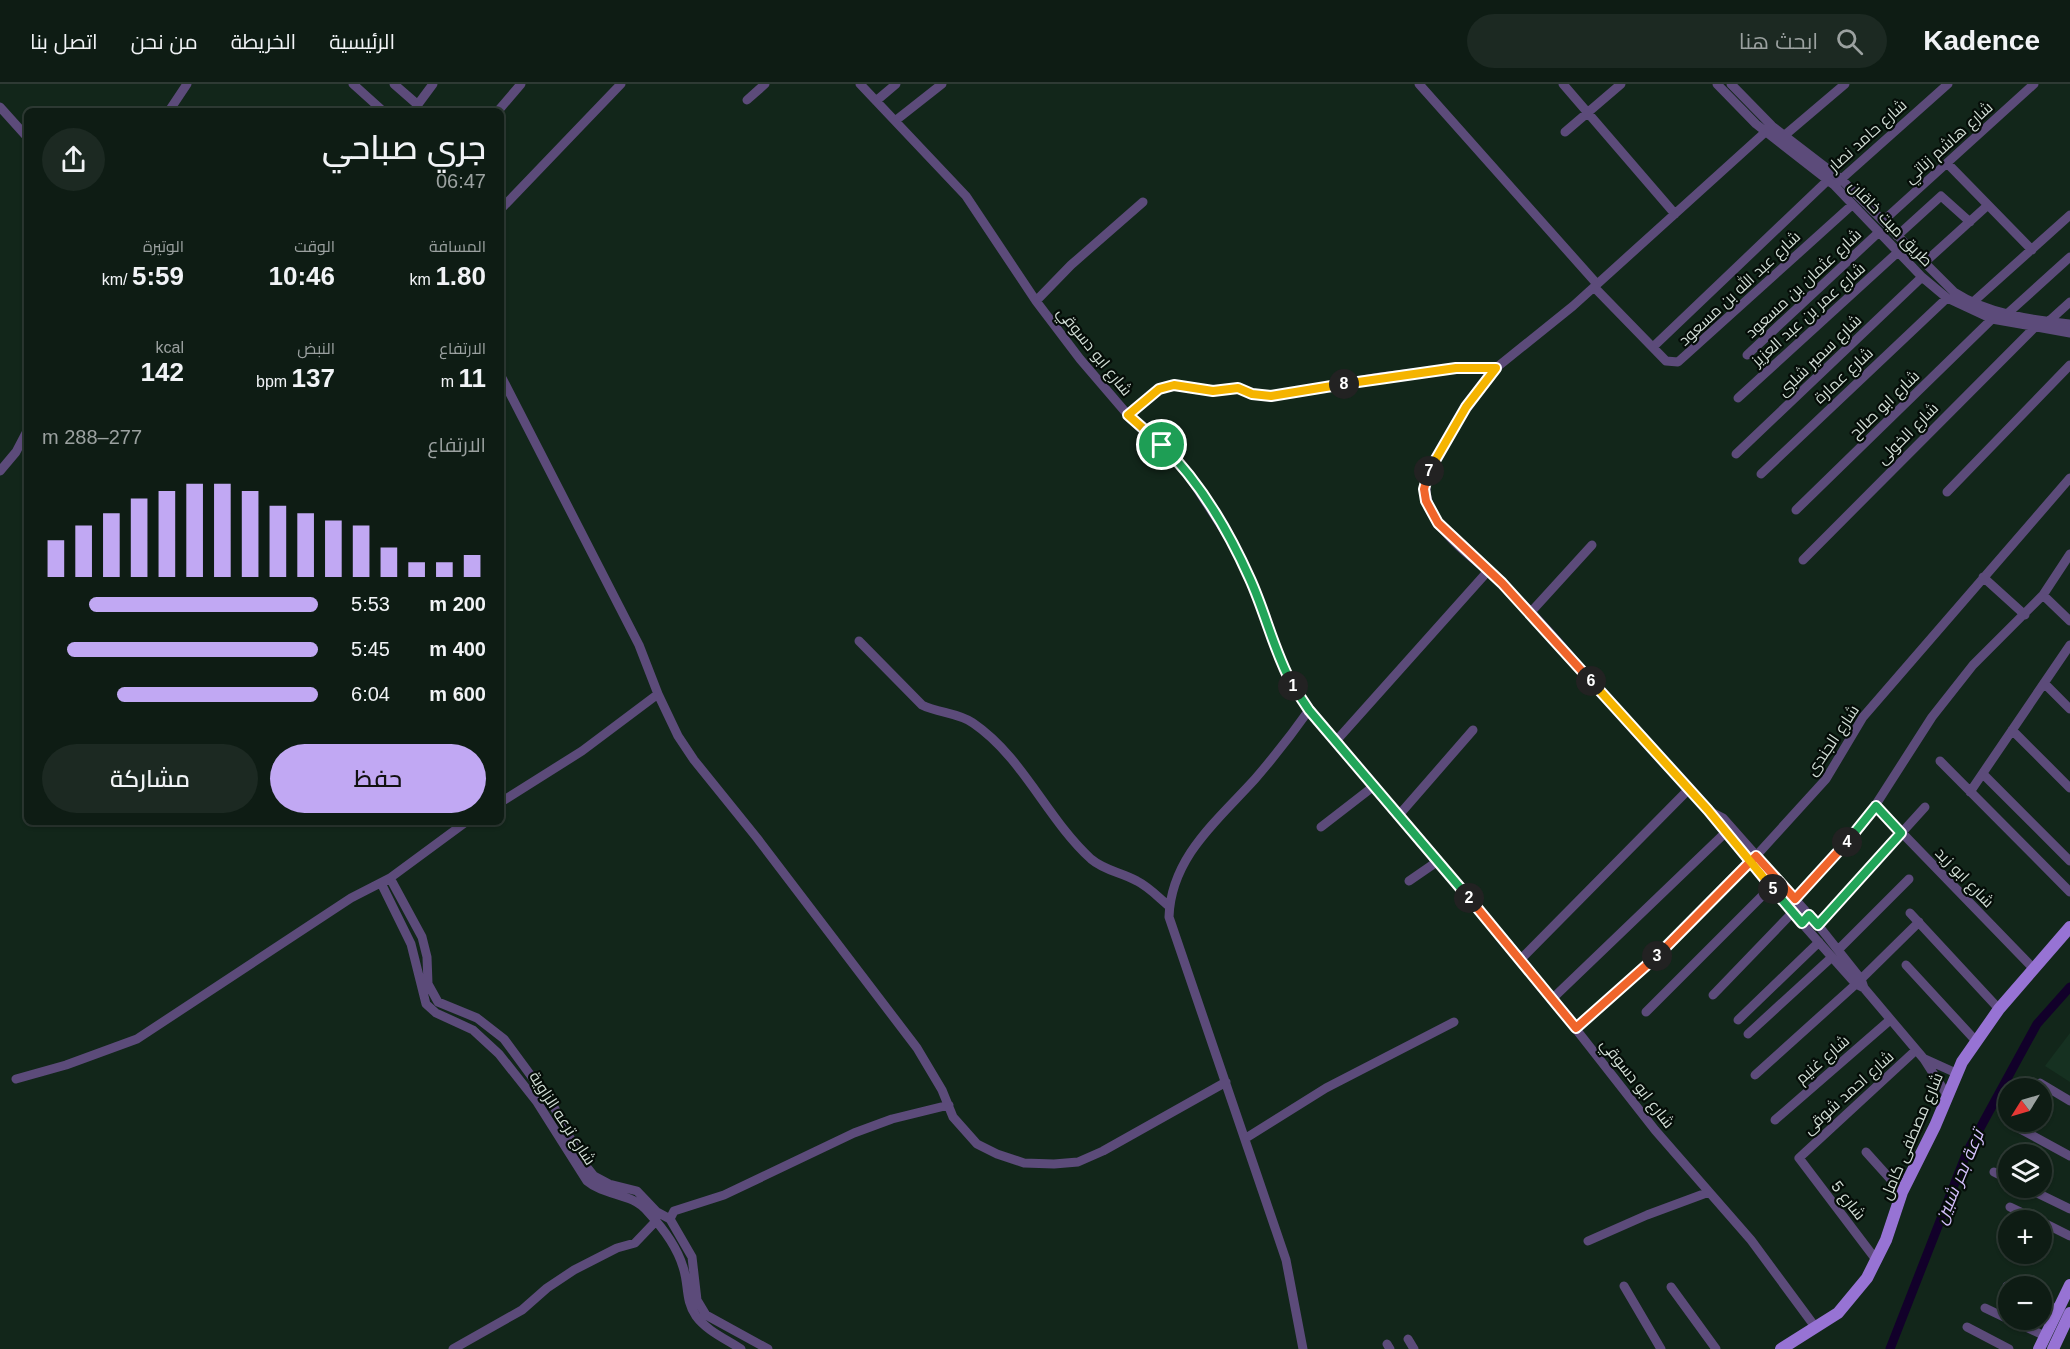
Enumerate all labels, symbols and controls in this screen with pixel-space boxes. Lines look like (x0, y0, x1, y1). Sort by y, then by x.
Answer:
search box (1467, 14, 1887, 68)
icon: search (1833, 25, 1866, 58)
text: Kadence (1923, 25, 2040, 56)
text: ابحث هنا (1739, 29, 1818, 54)
text: اتصل بنا (30, 30, 98, 53)
text: من نحن (131, 30, 198, 53)
text: الخريطة (231, 30, 296, 53)
text: الرئيسية (329, 30, 395, 53)
street label: شارع حامد نصار (1824, 96, 1912, 178)
street label: شارع هاشم زناتي (1901, 98, 1999, 190)
button: share (42, 128, 105, 191)
text: جري صباحي (322, 129, 486, 166)
text: 06:47 (436, 170, 486, 192)
street label: طريق ميت خاقان (1844, 177, 1936, 271)
street label: شارع عبد الله بن مسعود (1674, 226, 1805, 351)
street label: شارع عثمان بن مسعود (1742, 226, 1867, 343)
text: الوتيرة (143, 238, 184, 255)
text: الوقت (294, 238, 335, 255)
text: المسافة (429, 238, 486, 255)
street label: شارع عمر بن عبد العزيز (1748, 259, 1870, 372)
text: 5:59 (132, 261, 184, 291)
text: 10:46 (269, 261, 335, 291)
text: 1.80 (435, 261, 486, 291)
text: /km (102, 271, 132, 288)
text: km (410, 271, 435, 288)
street label: شارع ابو دسوقي (1050, 304, 1135, 402)
street label: شارع سمير شلبى (1774, 311, 1867, 402)
text: kcal (156, 339, 184, 356)
text: النبض (297, 340, 335, 357)
text: الارتفاع (439, 340, 486, 357)
street label: شارع عمارة (1810, 344, 1878, 409)
text: 142 (141, 357, 184, 387)
text: 137 (292, 363, 335, 393)
text: 11 (459, 363, 486, 393)
street label: شارع ابو صالح (1846, 367, 1925, 444)
pin: 8 (1329, 369, 1359, 399)
text: bpm (256, 373, 292, 390)
text: m (441, 373, 459, 390)
text: 8 (1340, 375, 1348, 392)
street label: شارع الخولى (1873, 399, 1944, 470)
pin (1136, 419, 1187, 470)
text: 277–288 m (42, 426, 142, 448)
icon: arrive (1145, 428, 1178, 461)
text: الارتفاع (427, 434, 486, 456)
pin: 7 (1414, 456, 1444, 486)
text: 7 (1425, 462, 1433, 479)
text: 5:53 (351, 593, 390, 615)
text: 200 m (429, 593, 486, 615)
text: 5:45 (351, 638, 390, 660)
text: 400 m (429, 638, 486, 660)
pin: 6 (1576, 666, 1606, 696)
pin: 1 (1278, 671, 1308, 701)
text: 6 (1587, 672, 1595, 689)
text: 1 (1289, 677, 1297, 694)
text: 6:04 (351, 683, 390, 705)
text: 600 m (429, 683, 486, 705)
street label: شارع الجندى (1803, 702, 1865, 780)
button: مشاركة (42, 744, 258, 813)
button: حفظ (270, 744, 486, 813)
pin: 4 (1832, 827, 1862, 857)
text: 4 (1843, 833, 1851, 850)
street label: شارع ابو زيد (1930, 844, 1997, 913)
pin: 5 (1758, 874, 1788, 904)
text: 5 (1769, 880, 1777, 897)
pin: 2 (1454, 883, 1484, 913)
text: 2 (1465, 889, 1473, 906)
pin: 3 (1642, 941, 1672, 971)
text: 3 (1653, 947, 1661, 964)
street label: شارع غنيم (1792, 1032, 1854, 1089)
street label: شارع ابو دسوقي (1594, 1035, 1678, 1134)
street label: شارع احمد شوقى (1800, 1047, 1899, 1140)
street label: شارع ترعه الزاوية (524, 1068, 599, 1170)
street label: شارع مصطفى كامل (1877, 1070, 1949, 1203)
north arrow (1998, 1078, 2052, 1132)
map controls (1998, 1078, 2052, 1330)
water label: ترعة بحر شبين (1930, 1124, 1990, 1228)
button: layers (1998, 1144, 2052, 1198)
street label: شارع 5 (1826, 1178, 1869, 1225)
button: + (1998, 1210, 2052, 1264)
button: − (1998, 1276, 2052, 1330)

